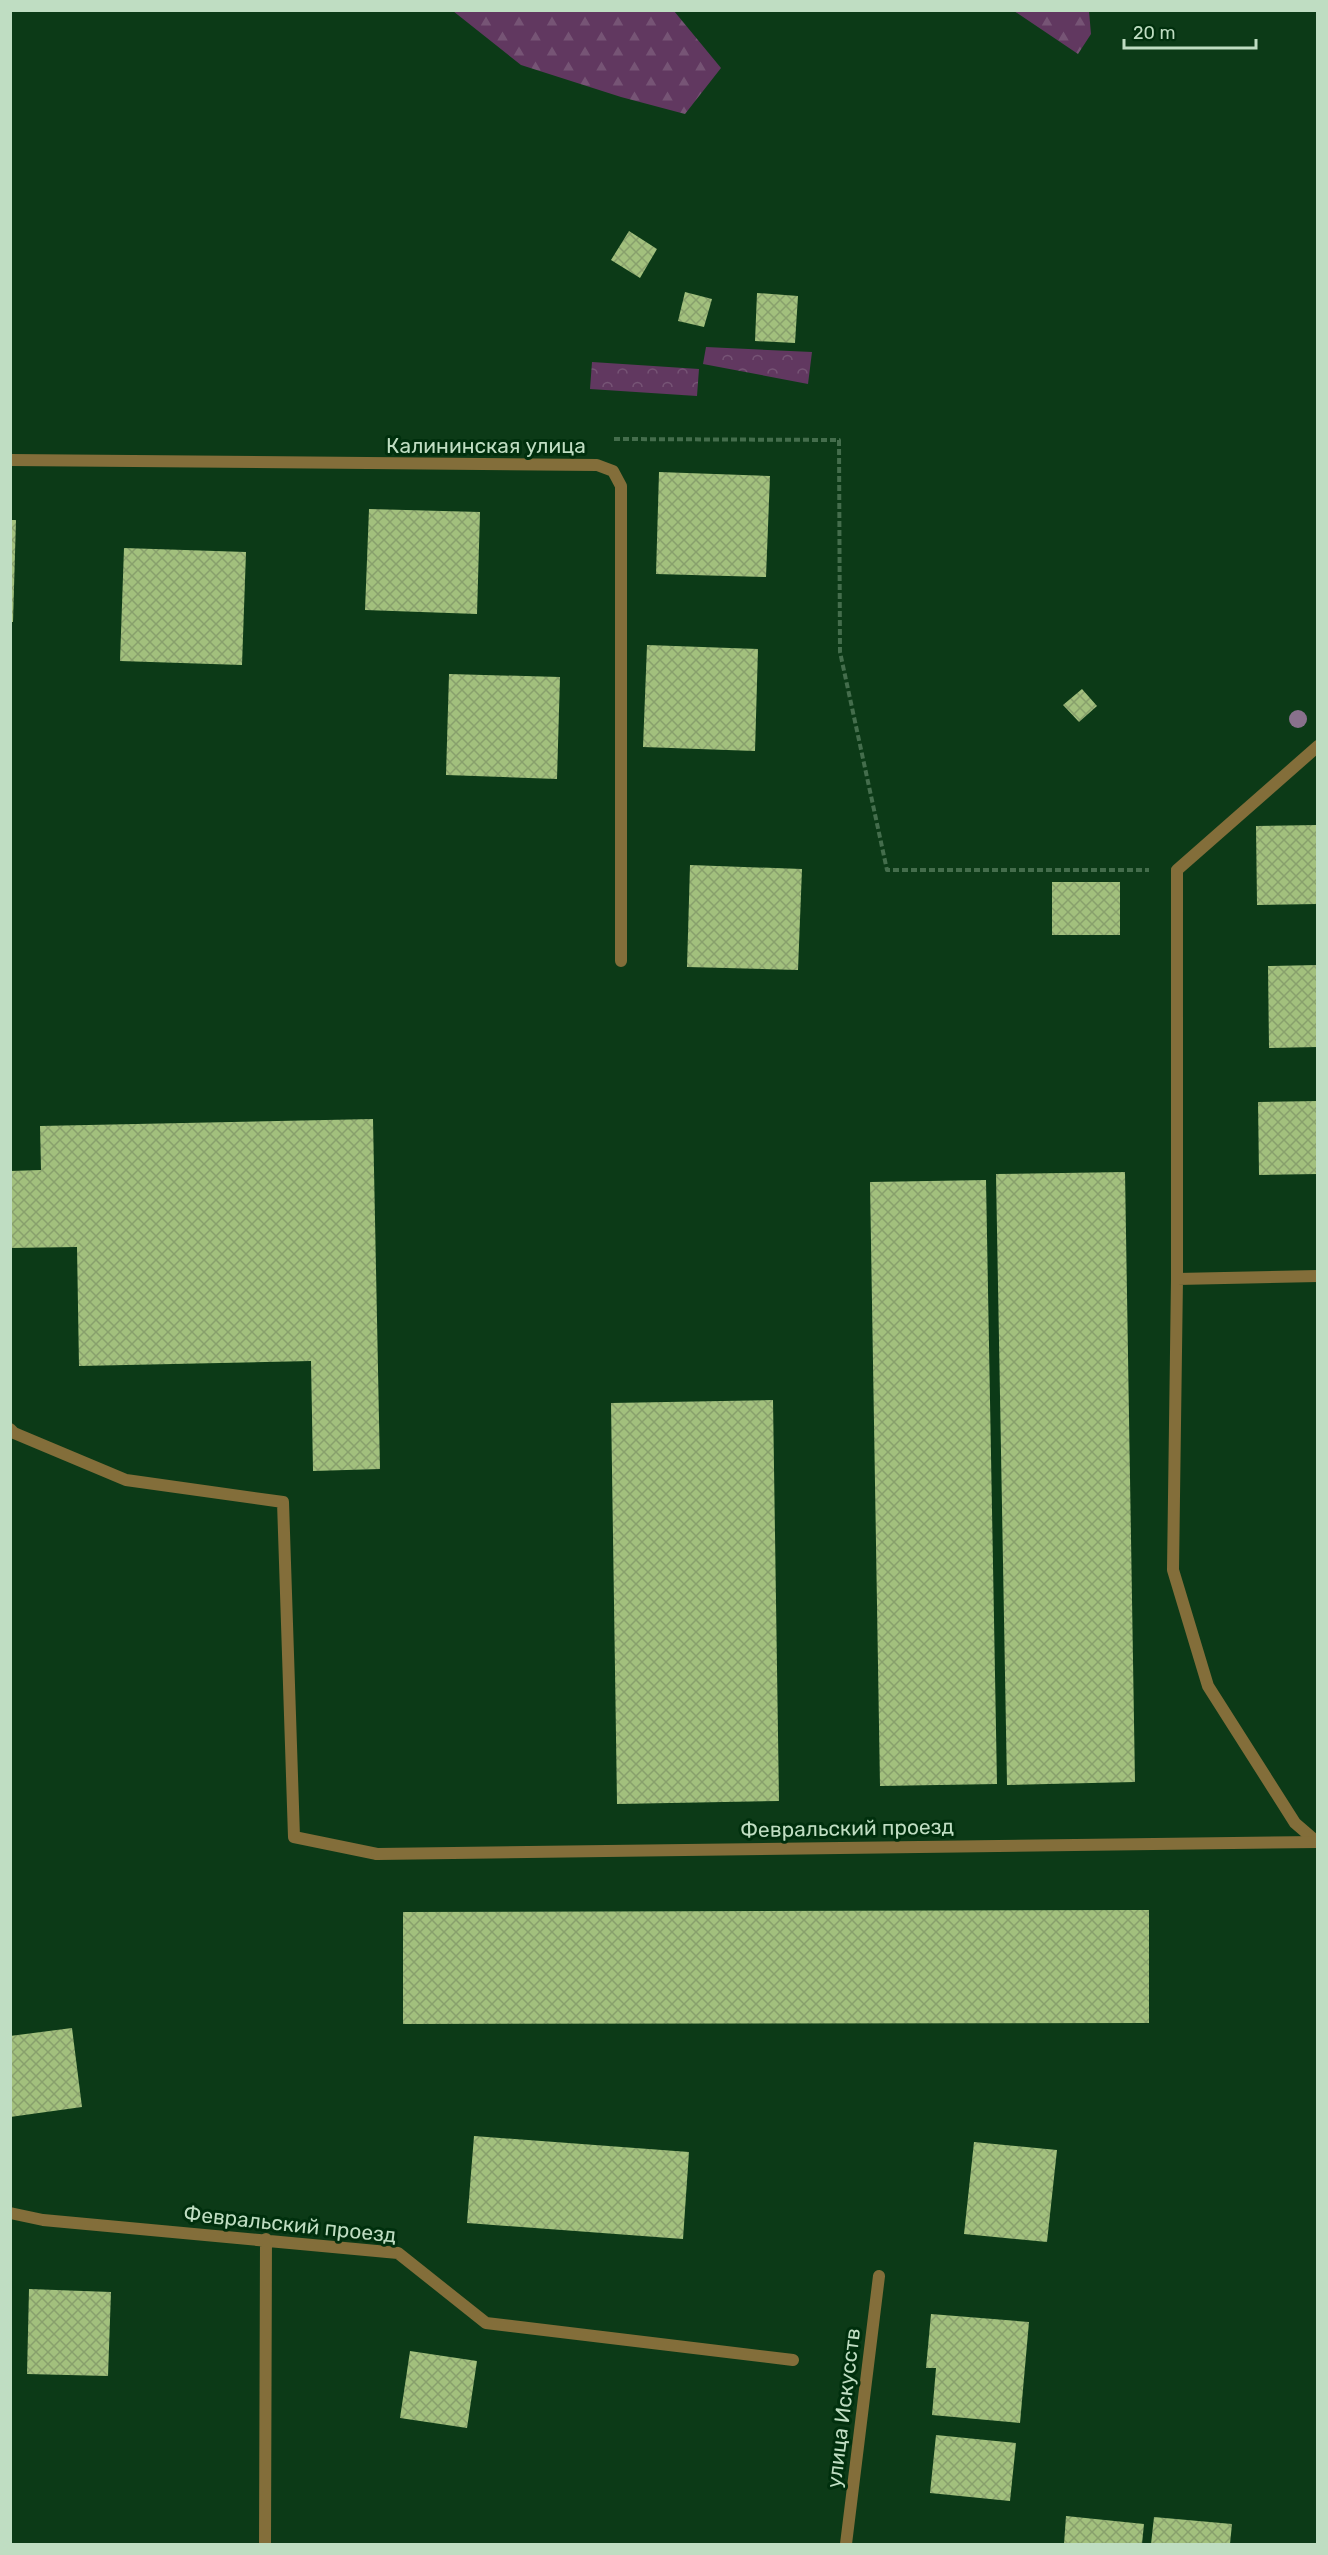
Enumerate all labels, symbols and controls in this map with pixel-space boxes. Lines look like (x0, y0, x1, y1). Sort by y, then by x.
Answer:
scale bar (1124, 12, 1256, 50)
text: 20 m (1133, 22, 1175, 44)
street label: Калининская улица (386, 433, 586, 458)
street label: Февральский проезд (740, 1814, 954, 1842)
street label: Февральский проезд (182, 2200, 398, 2248)
street label: улица Искусств (821, 2327, 865, 2489)

